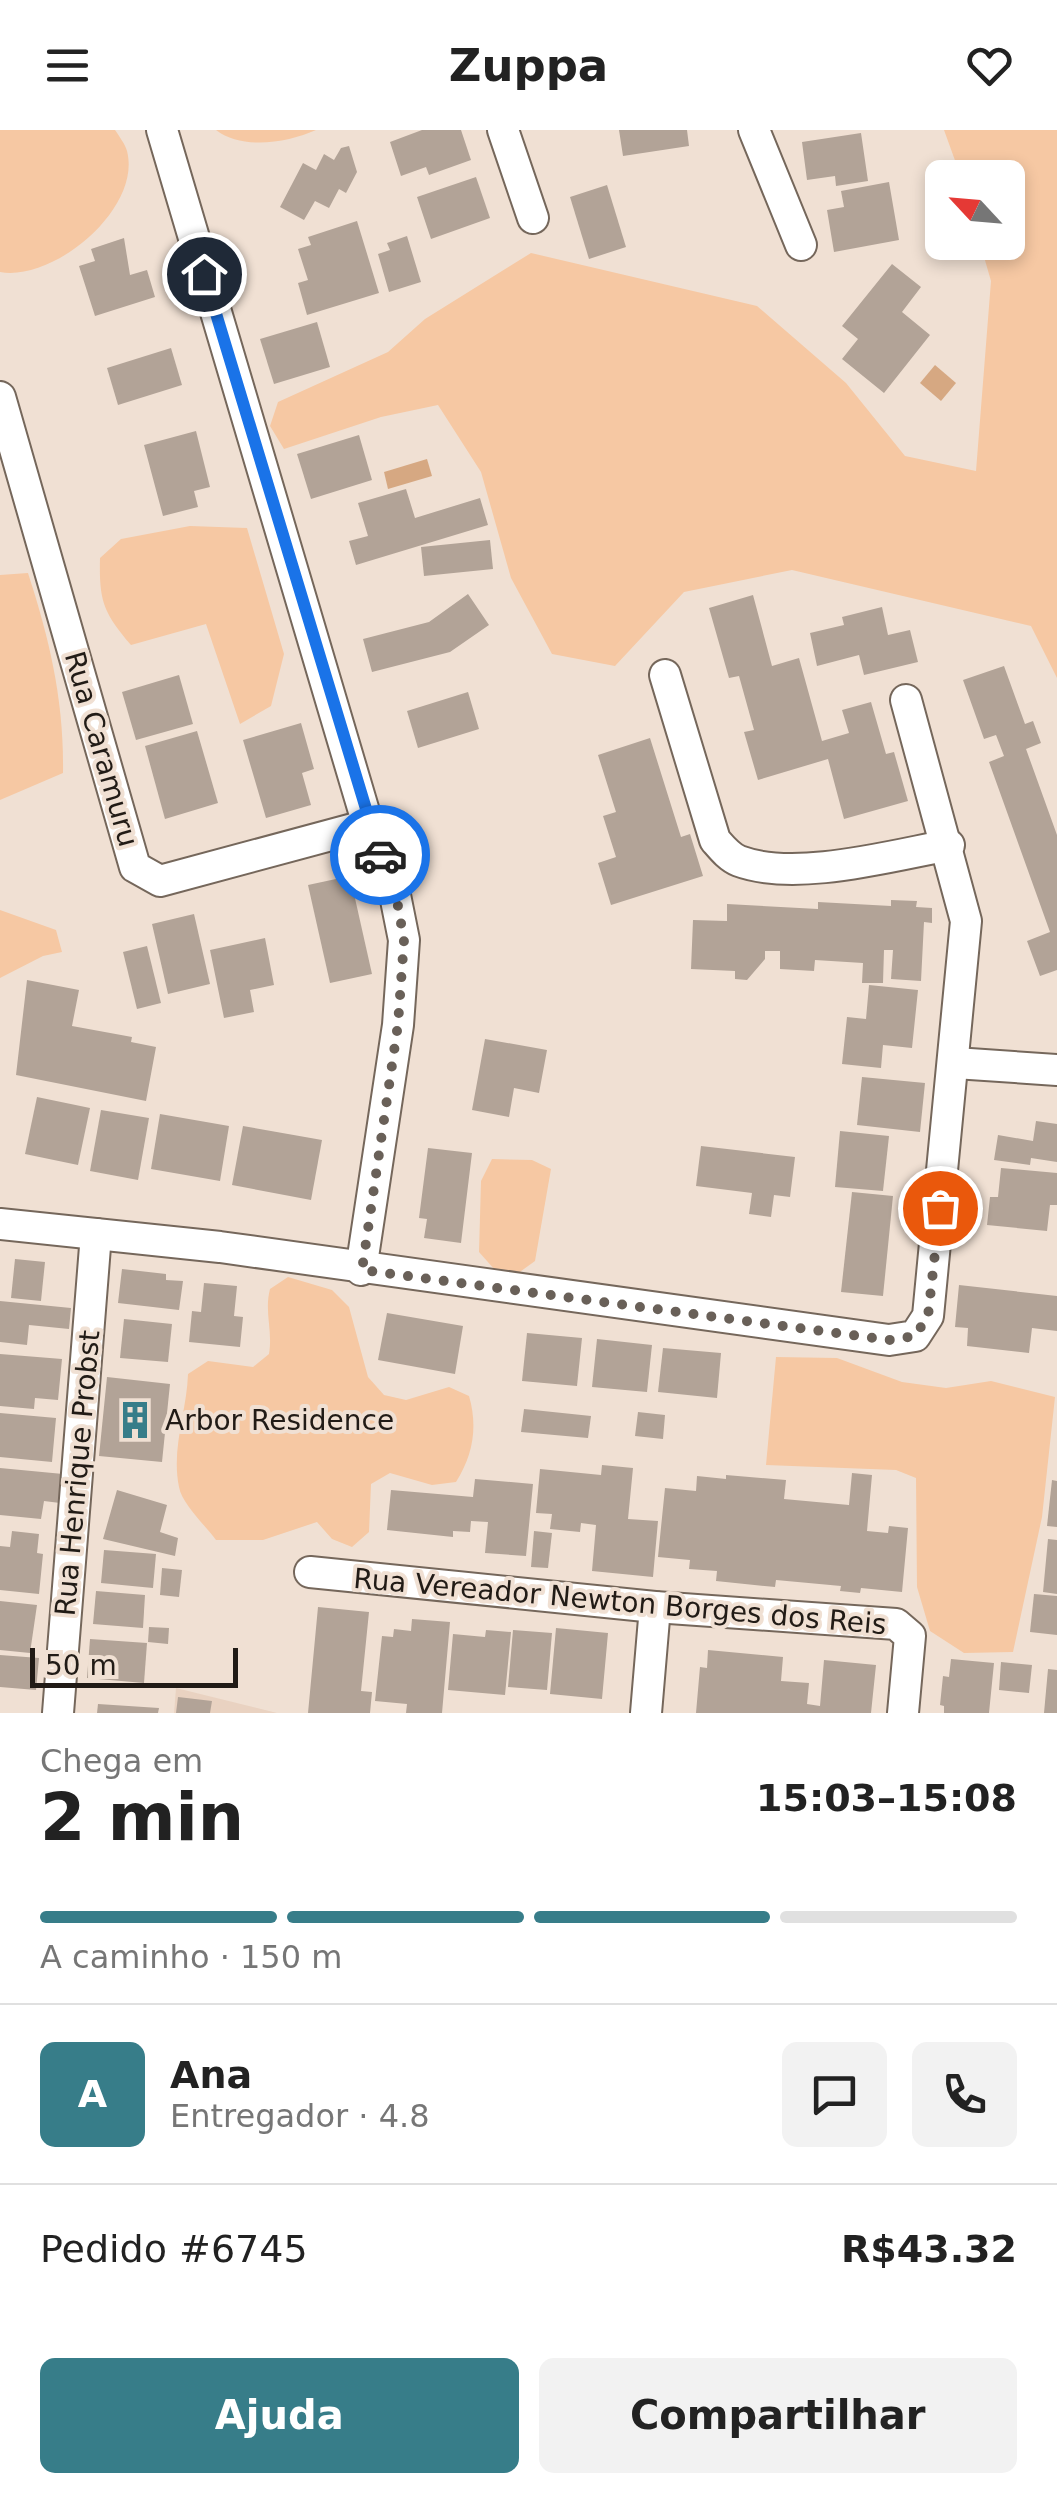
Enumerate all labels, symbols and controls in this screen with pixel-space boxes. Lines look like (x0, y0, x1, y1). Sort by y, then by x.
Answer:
icon: menu (40, 38, 95, 93)
icon: heart (962, 38, 1017, 93)
text: Zuppa (449, 39, 608, 92)
north arrow (925, 160, 1025, 260)
map controls (925, 160, 1025, 260)
pin (162, 232, 247, 317)
icon: home (177, 247, 232, 302)
street label: Rua Caramuru (58, 648, 145, 851)
courier (330, 805, 430, 905)
icon: car (353, 828, 408, 883)
pin (898, 1166, 983, 1251)
icon: bag (913, 1181, 968, 1236)
street label: Rua Henrique Probst (49, 1329, 106, 1617)
building icon: Arbor Residence (114, 1399, 156, 1441)
place label: Arbor Residence (165, 1404, 394, 1437)
street label: Rua Vereador Newton Borges dos Reis (352, 1562, 888, 1641)
scale bar (30, 1643, 238, 1688)
text: 50 m (45, 1649, 117, 1682)
text: Chega em (40, 1742, 203, 1780)
text: 15:03–15:08 (756, 1776, 1017, 1820)
text: 2 min (40, 1780, 244, 1855)
text: A caminho · 150 m (40, 1938, 342, 1976)
button: chat (782, 2042, 887, 2147)
button: phone (912, 2042, 1017, 2147)
text: Ana (170, 2053, 252, 2097)
text: A (78, 2072, 107, 2116)
text: Entregador · 4.8 (170, 2097, 430, 2135)
text: Pedido #6745 (40, 2227, 308, 2271)
text: R$43.32 (841, 2227, 1017, 2271)
button: Ajuda (40, 2358, 519, 2473)
button: Compartilhar (539, 2358, 1017, 2473)

